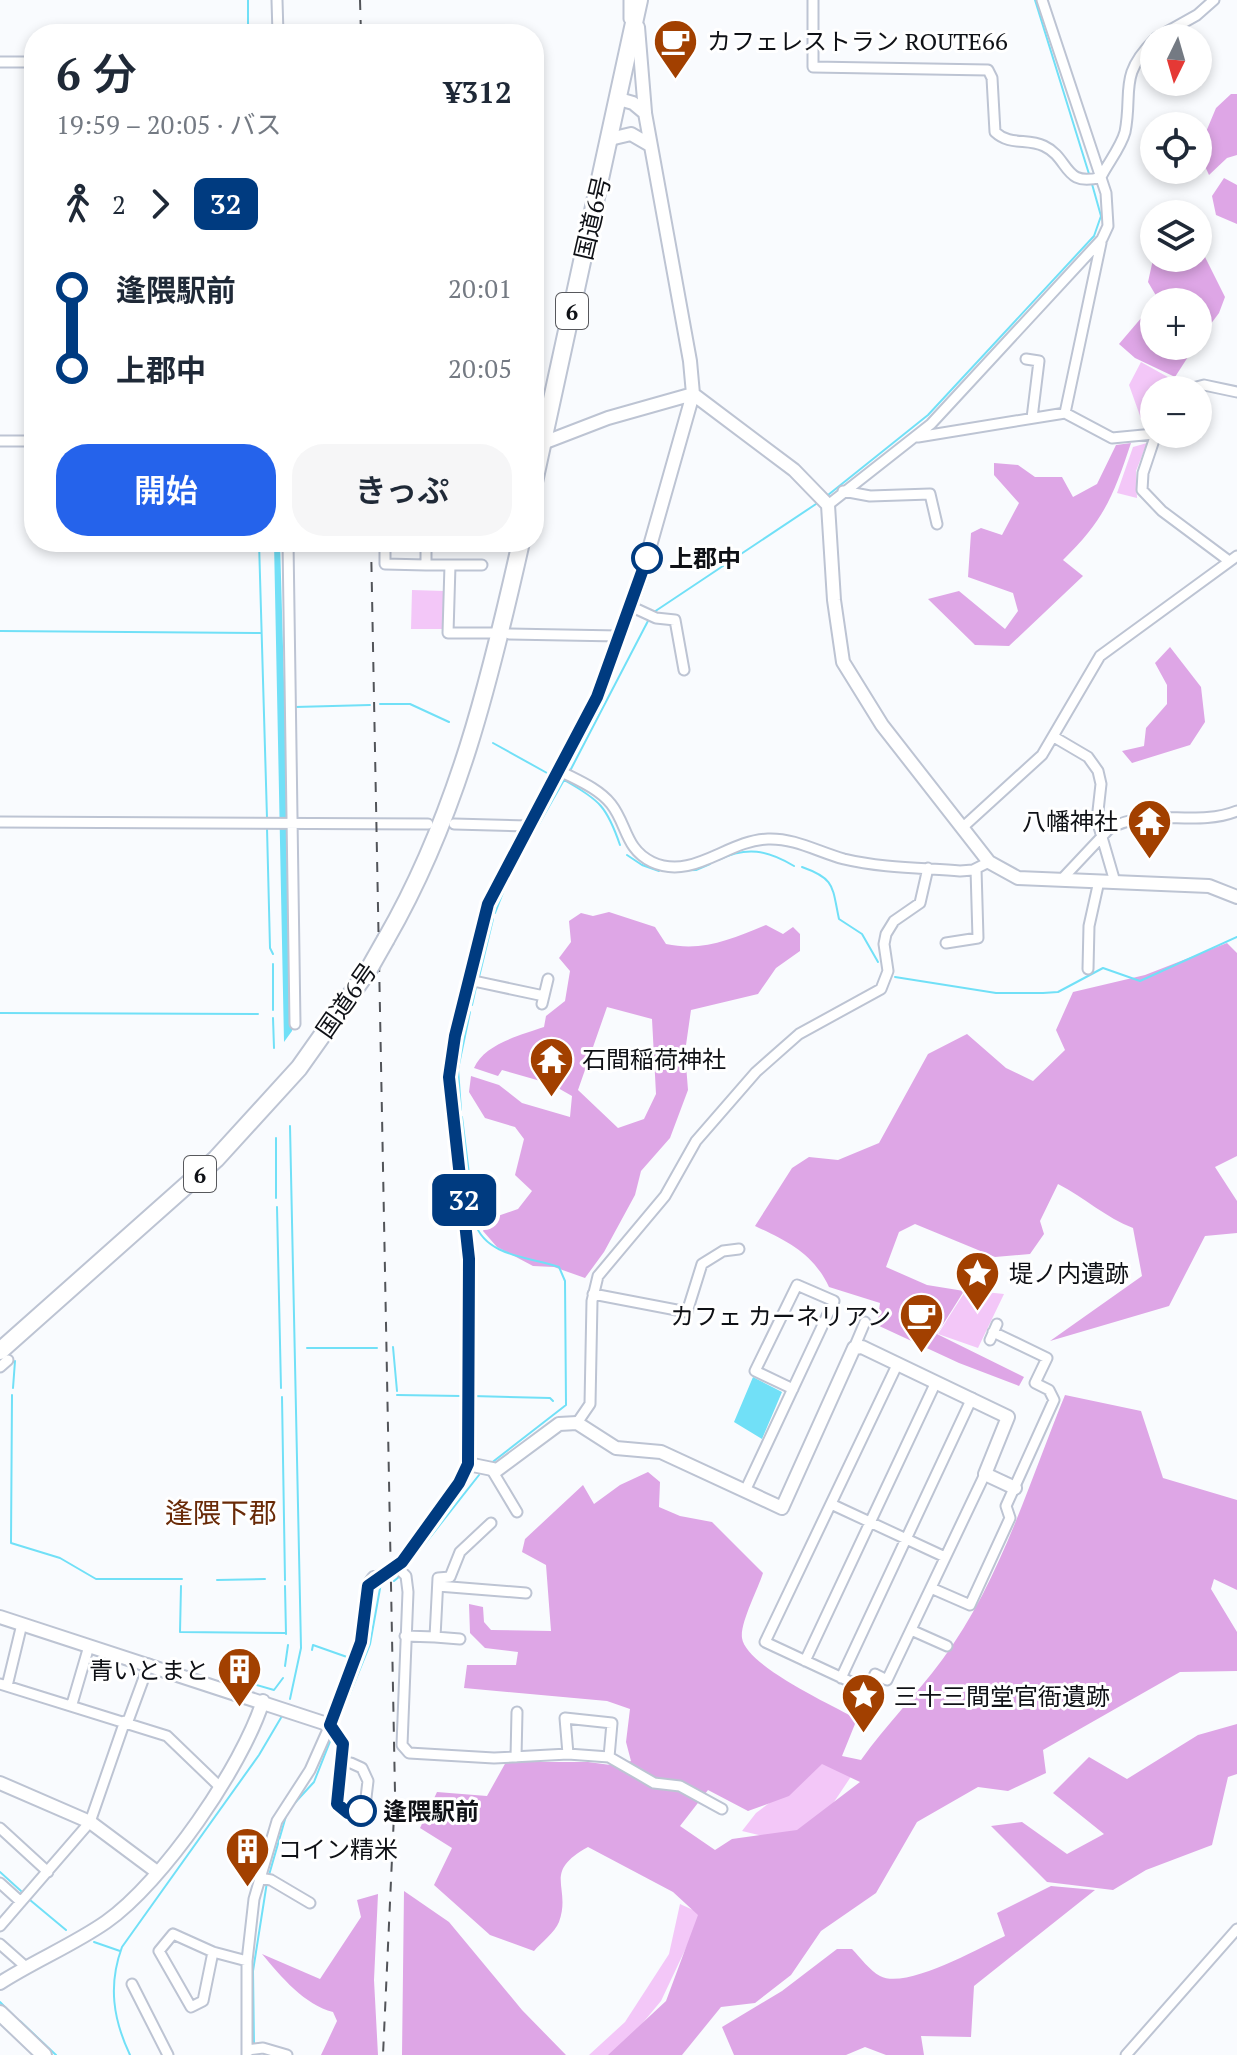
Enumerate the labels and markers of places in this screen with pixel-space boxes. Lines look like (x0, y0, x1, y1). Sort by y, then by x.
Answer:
cafe icon: カフェレストラン ROUTE66 (652, 17, 700, 80)
place label: カフェレストラン ROUTE66 (707, 25, 1008, 57)
place label: 上郡中 (669, 542, 741, 574)
marker: 上郡中 (632, 543, 662, 573)
temple icon: 八幡神社 (1125, 797, 1173, 860)
place label: 八幡神社 (1022, 805, 1118, 837)
temple icon: 石間稲荷神社 (527, 1035, 575, 1098)
place label: 石間稲荷神社 (582, 1043, 726, 1075)
place icon: 堤ノ内遺跡 (954, 1249, 1002, 1312)
place label: 堤ノ内遺跡 (1009, 1257, 1129, 1289)
cafe icon: カフェ カーネリアン (898, 1292, 946, 1355)
place label: カフェ カーネリアン (670, 1300, 891, 1332)
building icon: 青いとまと (216, 1646, 264, 1709)
place label: 青いとまと (89, 1654, 209, 1686)
place icon: 三十三間堂官衙遺跡 (839, 1672, 887, 1735)
place label: 三十三間堂官衙遺跡 (894, 1680, 1110, 1712)
place label: 逢隈駅前 (383, 1795, 479, 1827)
marker: 逢隈駅前 (346, 1796, 376, 1826)
building icon: コイン精米 (223, 1825, 271, 1888)
place label: コイン精米 (278, 1833, 398, 1865)

